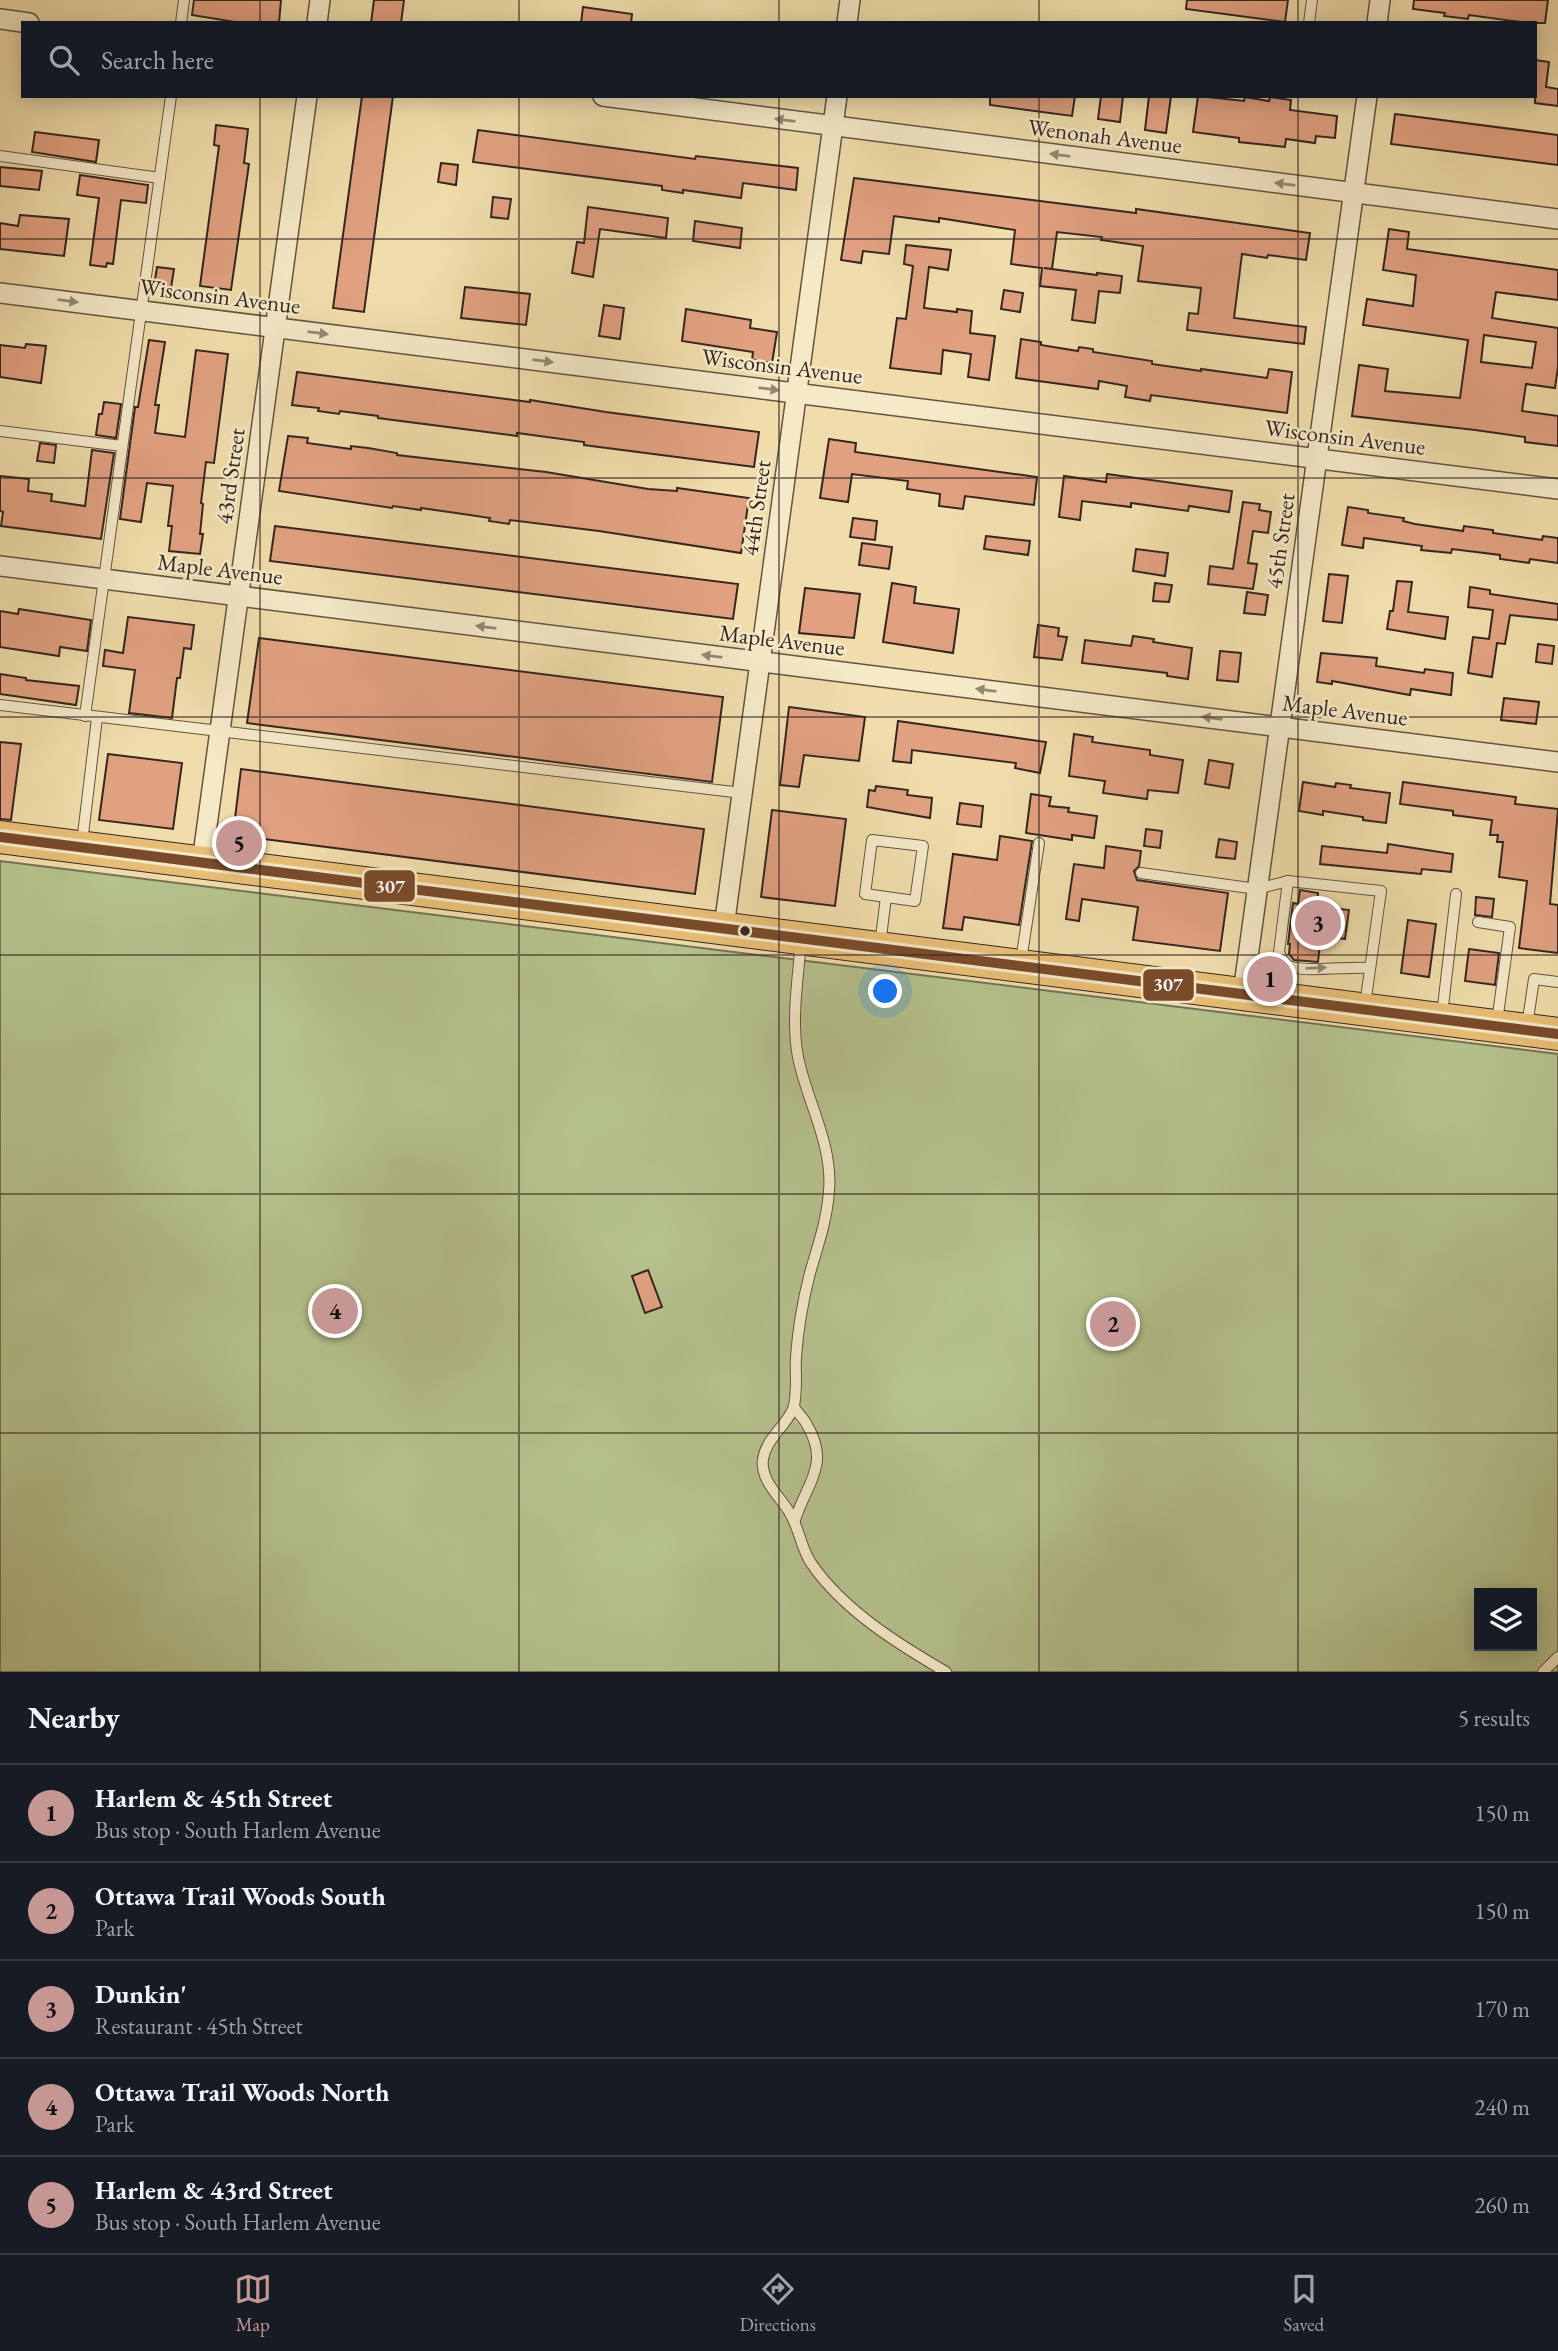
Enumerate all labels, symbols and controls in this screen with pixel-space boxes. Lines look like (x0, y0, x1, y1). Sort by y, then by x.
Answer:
search box (21, 21, 1537, 98)
icon: search (45, 41, 83, 79)
text: Search here (101, 43, 214, 77)
street label: Wenonah Avenue (1026, 112, 1184, 160)
one-way arrow (774, 114, 796, 125)
one-way arrow (1049, 149, 1071, 160)
one-way arrow (1274, 178, 1296, 189)
street label: Wisconsin Avenue (138, 271, 302, 321)
one-way arrow (57, 296, 79, 307)
one-way arrow (307, 327, 329, 338)
street label: Wisconsin Avenue (700, 341, 864, 391)
one-way arrow (533, 356, 555, 367)
one-way arrow (758, 384, 780, 395)
street label: Wisconsin Avenue (1263, 412, 1427, 462)
street label: 43rd Street (208, 425, 252, 526)
street label: 44th Street (734, 457, 778, 558)
street label: 45th Street (1258, 490, 1302, 591)
street label: Maple Avenue (156, 546, 284, 592)
street label: Maple Avenue (718, 617, 846, 663)
one-way arrow (475, 621, 497, 632)
one-way arrow (701, 650, 723, 661)
one-way arrow (975, 684, 997, 695)
street label: Maple Avenue (1281, 687, 1409, 733)
one-way arrow (1201, 713, 1223, 724)
pin: 5 (216, 817, 262, 869)
line badge: 307 (363, 869, 416, 903)
text: 307 (375, 874, 406, 899)
pin: 3 (1295, 897, 1341, 949)
unlabelled marker (738, 924, 752, 938)
pin: 1 (1247, 953, 1293, 1005)
one-way arrow (1305, 963, 1327, 974)
line badge: 307 (1142, 968, 1195, 1002)
text: 307 (1153, 972, 1184, 997)
your location (868, 974, 902, 1008)
pin: 4 (312, 1285, 358, 1337)
pin: 2 (1090, 1298, 1136, 1350)
map controls (1474, 1588, 1537, 1651)
button: layers (1474, 1588, 1537, 1651)
text: Nearby (28, 1698, 120, 1737)
text: 5 results (1458, 1703, 1530, 1733)
text: Harlem & 45th Street (95, 1781, 332, 1815)
text: 1 (45, 1798, 57, 1828)
text: 150 m (1474, 1798, 1530, 1828)
text: Bus stop · South Harlem Avenue (95, 1815, 381, 1845)
text: Ottawa Trail Woods South (95, 1879, 386, 1913)
text: 2 (45, 1896, 57, 1926)
text: 150 m (1474, 1896, 1530, 1926)
text: Park (95, 1913, 134, 1943)
text: Dunkin' (95, 1977, 187, 2011)
text: 3 (45, 1994, 57, 2024)
text: 170 m (1474, 1994, 1530, 2024)
text: Restaurant · 45th Street (95, 2011, 303, 2041)
text: Ottawa Trail Woods North (95, 2075, 390, 2109)
text: 4 (45, 2092, 57, 2122)
text: 240 m (1474, 2092, 1530, 2122)
text: Park (95, 2109, 134, 2139)
text: Harlem & 43rd Street (95, 2173, 333, 2207)
text: 5 (45, 2190, 57, 2220)
text: 260 m (1474, 2190, 1530, 2220)
text: Bus stop · South Harlem Avenue (95, 2207, 381, 2237)
tab: Map (234, 2270, 272, 2337)
tab: Directions (739, 2270, 816, 2337)
tab: Saved (1283, 2270, 1324, 2337)

